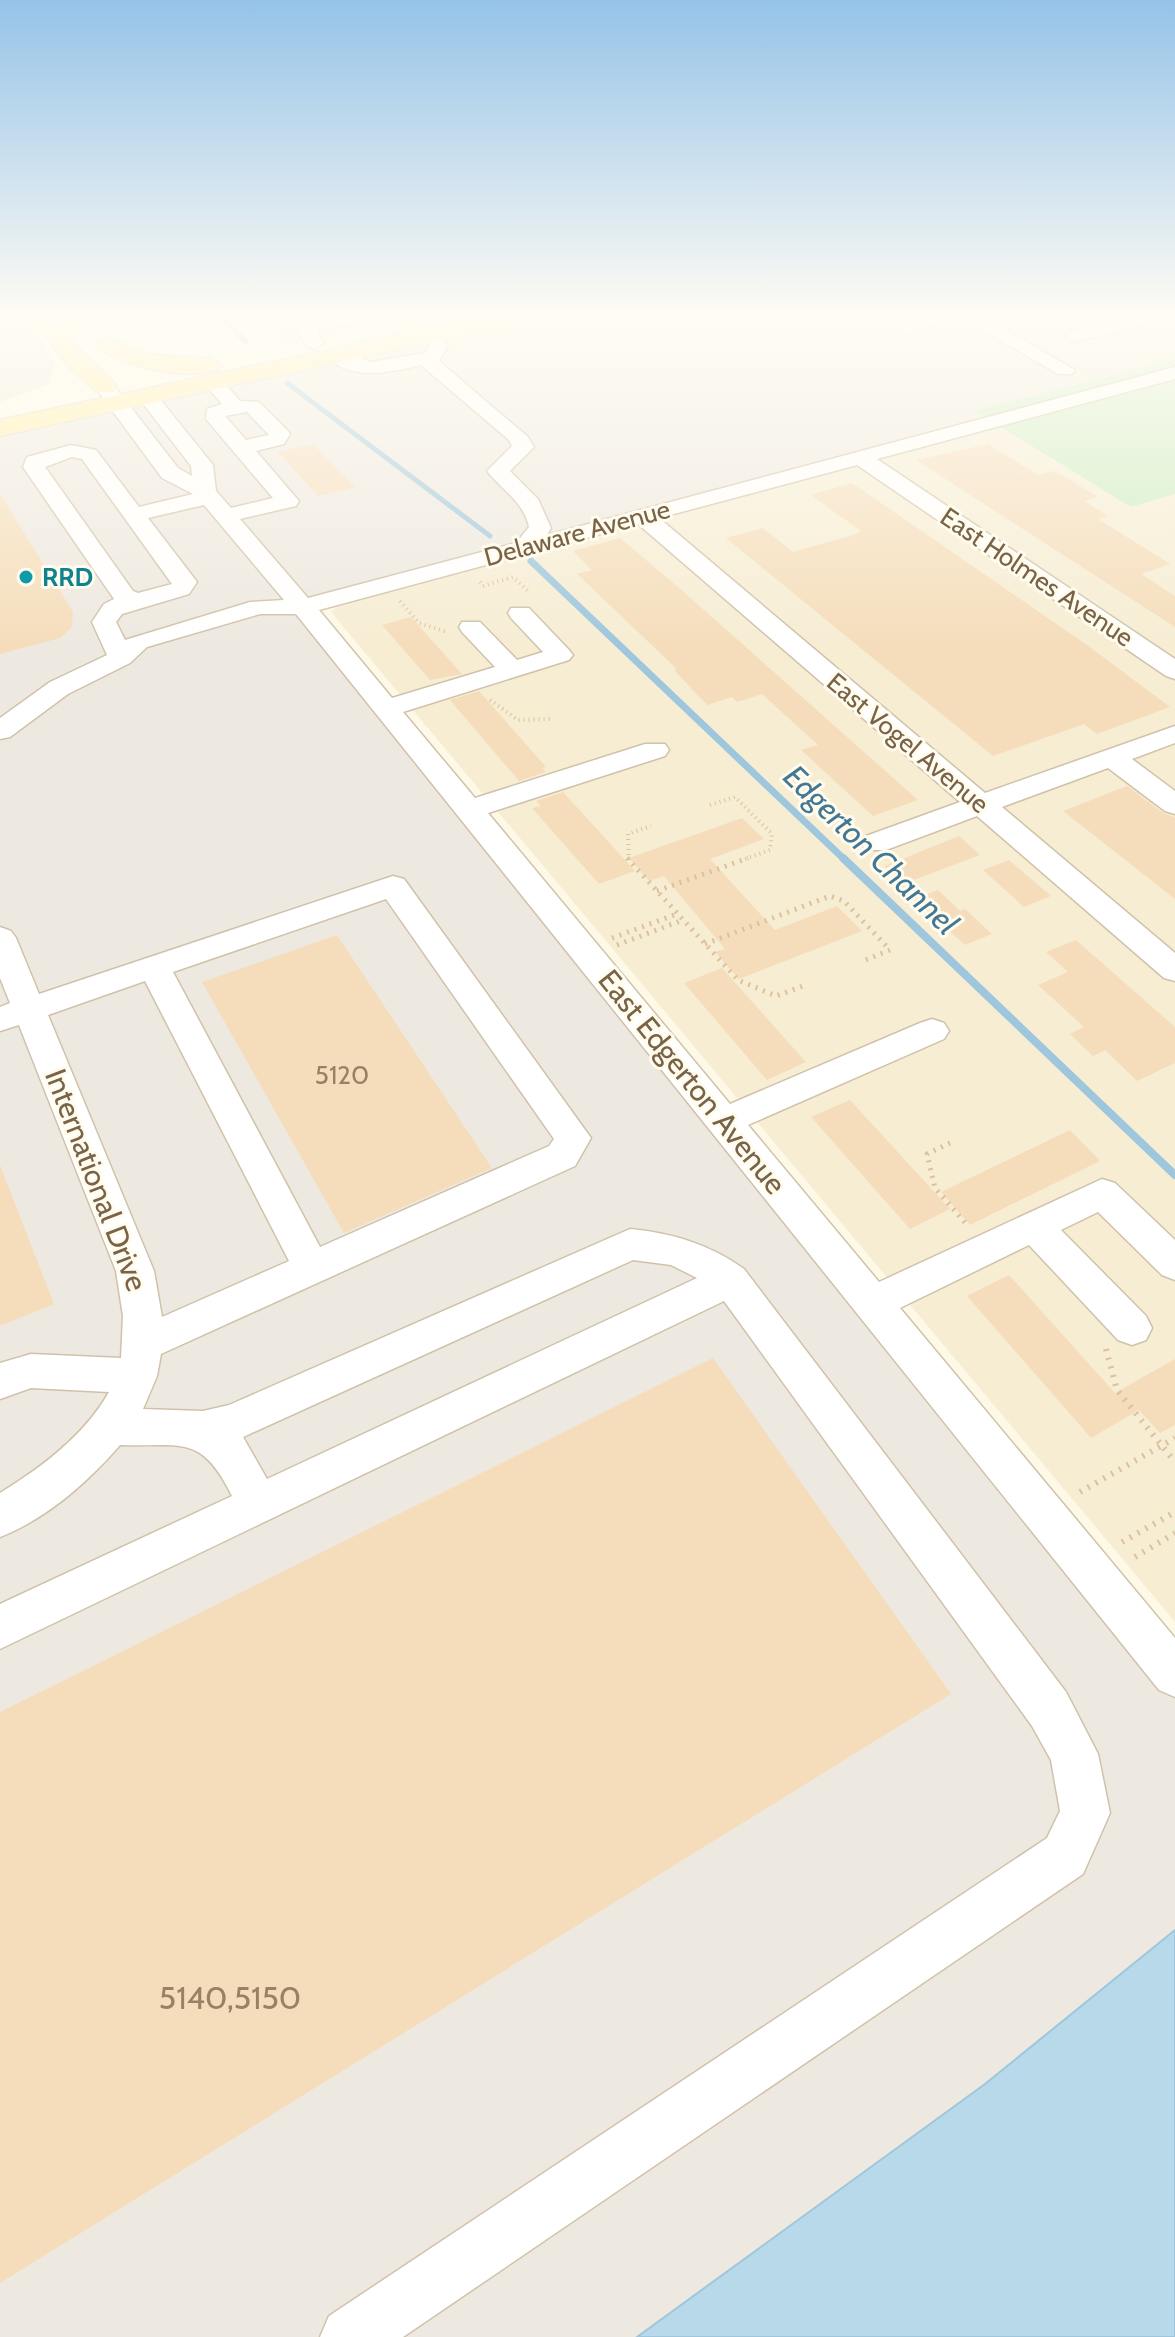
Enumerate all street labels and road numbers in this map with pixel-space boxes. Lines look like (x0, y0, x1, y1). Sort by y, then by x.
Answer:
street label: Delaware Avenue (481, 493, 673, 573)
street label: East Holmes Avenue (934, 501, 1140, 653)
street label: East Vogel Avenue (821, 666, 995, 820)
street label: East Edgerton Avenue (591, 962, 794, 1201)
street label: International Drive (37, 1064, 156, 1296)

